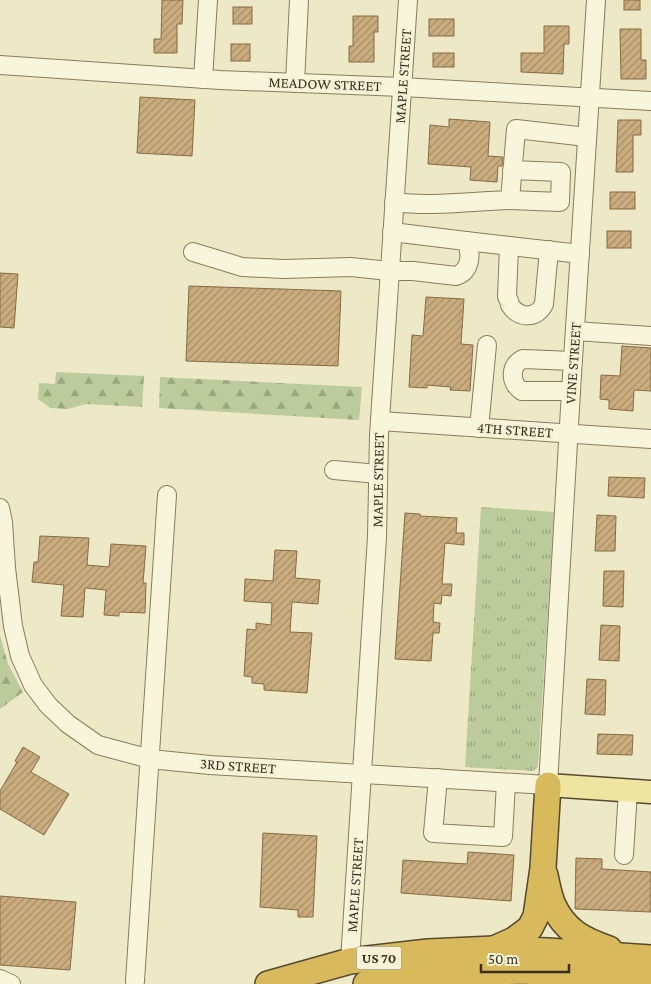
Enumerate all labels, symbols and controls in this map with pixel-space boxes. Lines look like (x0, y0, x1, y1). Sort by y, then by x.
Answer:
street label: MAPLE STREET (392, 28, 414, 124)
street label: MEADOW STREET (268, 74, 382, 94)
street label: VINE STREET (562, 322, 584, 404)
street label: 4TH STREET (476, 419, 554, 441)
street label: MAPLE STREET (369, 432, 387, 528)
street label: 3RD STREET (199, 755, 277, 777)
street label: MAPLE STREET (344, 837, 366, 933)
scale bar (481, 942, 568, 974)
road number: US 70 (356, 946, 402, 970)
text: 50 m (488, 951, 518, 967)

